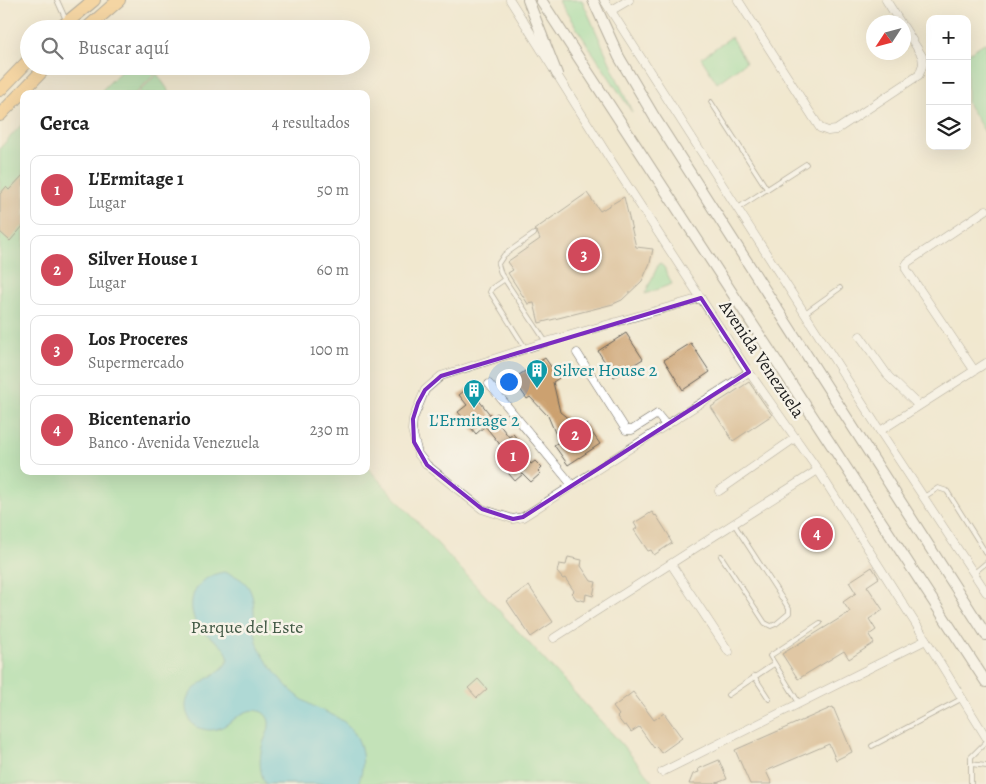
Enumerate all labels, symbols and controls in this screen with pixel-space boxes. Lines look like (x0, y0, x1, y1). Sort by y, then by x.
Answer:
north arrow (866, 15, 911, 60)
map controls (926, 15, 971, 150)
button: + (926, 15, 971, 60)
search box (20, 20, 370, 75)
icon: search (38, 34, 66, 62)
text: Buscar aquí (78, 35, 169, 61)
button: − (926, 60, 971, 105)
button: layers (926, 105, 971, 150)
text: Cerca (40, 109, 90, 137)
text: 4 resultados (272, 112, 350, 134)
text: L'Ermitage 1 (88, 166, 184, 192)
text: 1 (54, 179, 60, 201)
text: 50 m (317, 179, 349, 201)
text: Lugar (88, 192, 126, 214)
pin: 3 (568, 236, 600, 274)
text: Silver House 1 (88, 246, 198, 272)
text: 2 (53, 259, 61, 281)
text: 60 m (317, 259, 349, 281)
text: Lugar (88, 272, 126, 294)
street label: Avenida Venezuela (713, 295, 811, 423)
text: Los Proceres (88, 326, 188, 352)
text: 3 (54, 339, 60, 361)
text: 100 m (310, 339, 349, 361)
text: Supermercado (88, 352, 184, 374)
building icon: Silver House 2 (525, 358, 549, 389)
place label: Silver House 2 (553, 358, 658, 382)
your location (496, 369, 522, 395)
building icon: L'Ermitage 2 (462, 378, 486, 409)
text: Bicentenario (88, 406, 191, 432)
place label: L'Ermitage 2 (428, 408, 520, 432)
pin: 2 (559, 416, 591, 454)
text: 4 (53, 419, 61, 441)
text: 230 m (310, 419, 349, 441)
text: Banco · Avenida Venezuela (88, 432, 260, 454)
pin: 1 (497, 437, 529, 475)
pin: 4 (801, 515, 833, 553)
park label: Parque del Este (191, 615, 303, 639)

